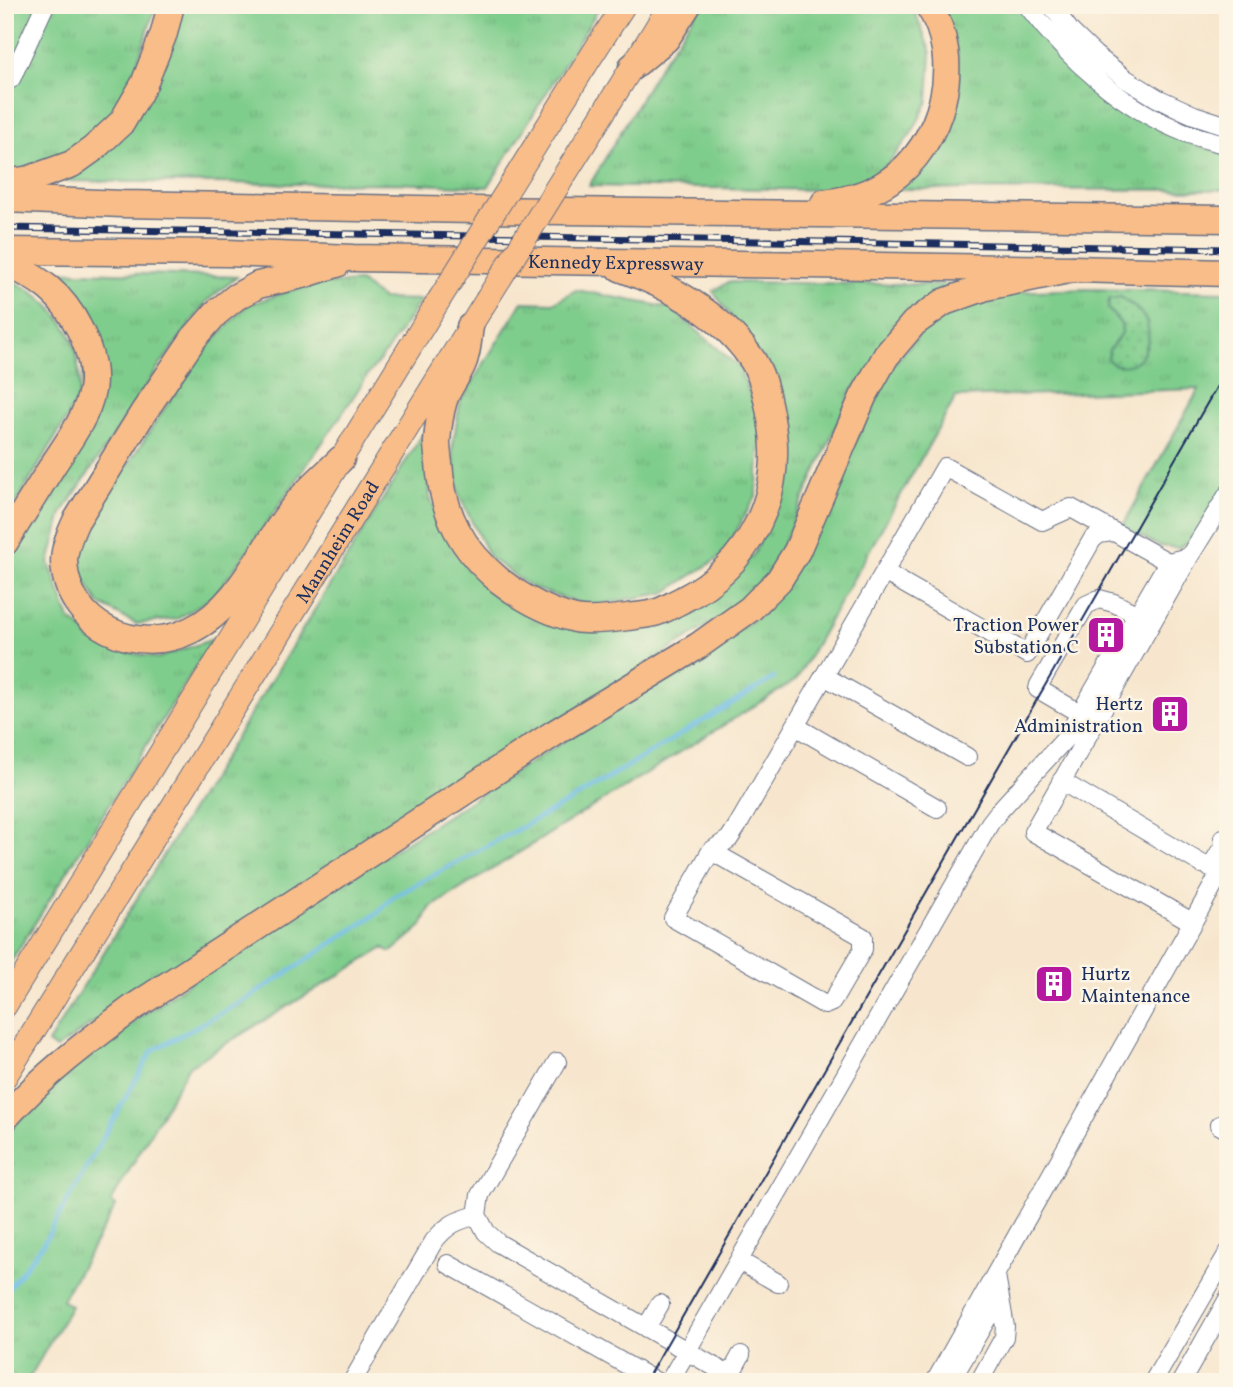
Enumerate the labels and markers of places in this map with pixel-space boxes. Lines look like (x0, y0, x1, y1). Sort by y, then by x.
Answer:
place label: Traction Power Substation C (953, 613, 1079, 661)
building icon: Traction Power Substation C (1085, 614, 1127, 656)
place label: Hertz Administration (1014, 692, 1143, 740)
building icon: Hertz Administration (1149, 693, 1191, 735)
place label: Hurtz Maintenance (1081, 962, 1190, 1010)
building icon: Hurtz Maintenance (1033, 963, 1075, 1005)

